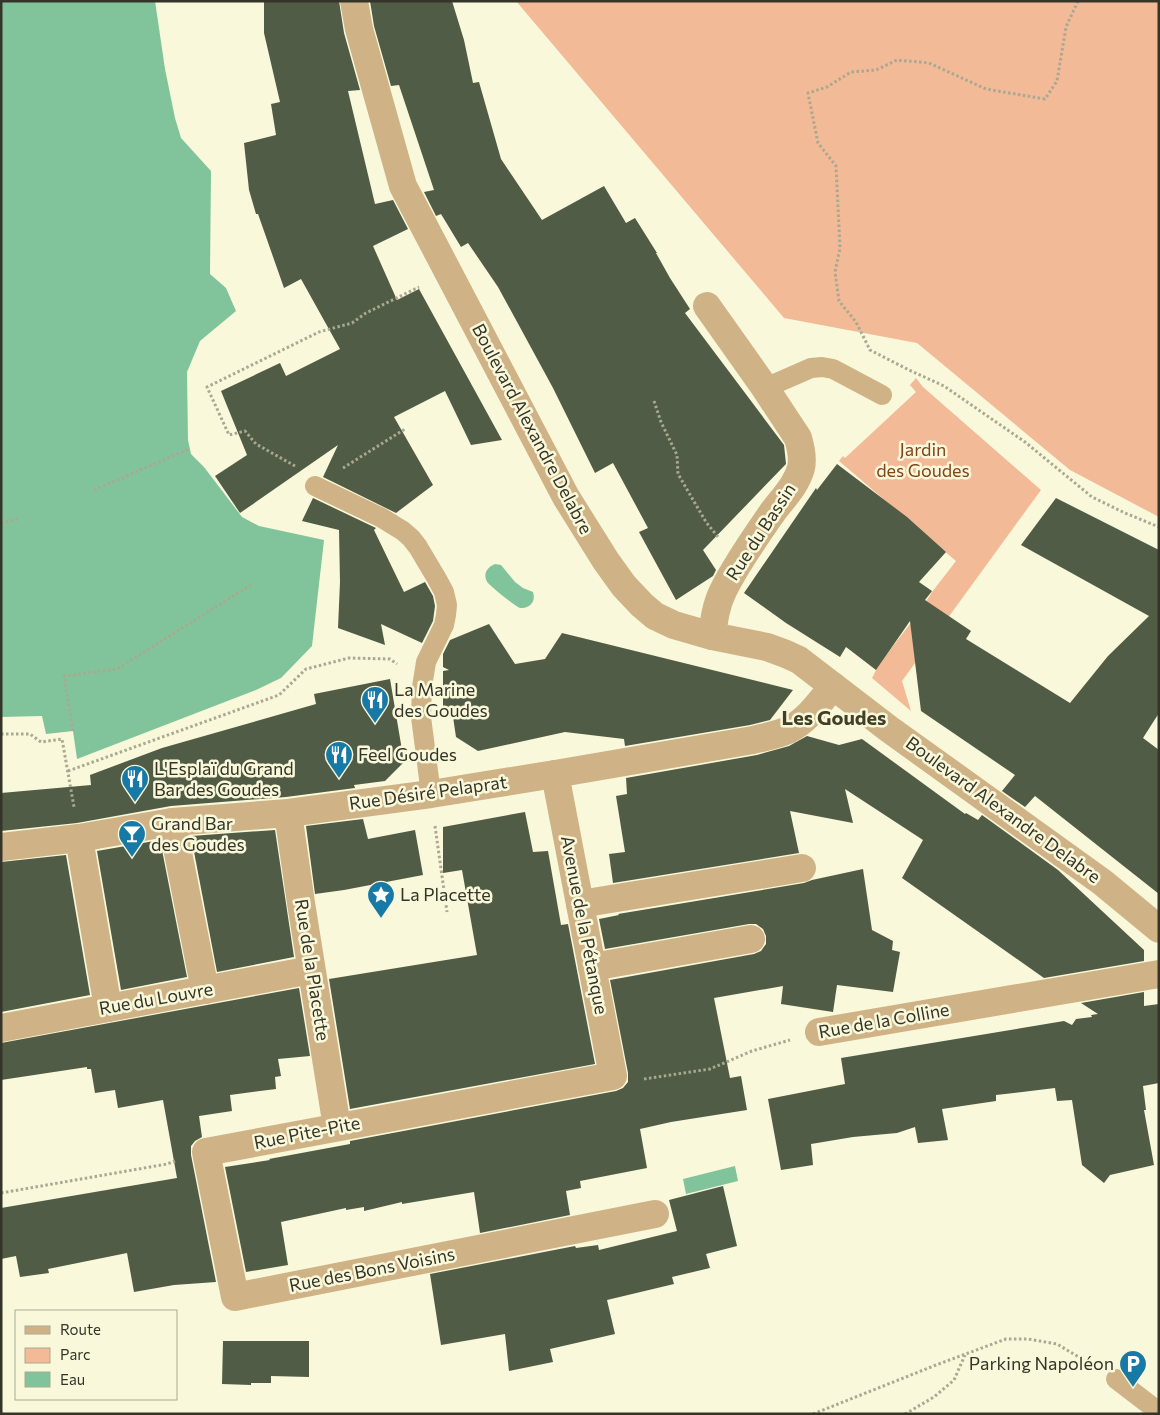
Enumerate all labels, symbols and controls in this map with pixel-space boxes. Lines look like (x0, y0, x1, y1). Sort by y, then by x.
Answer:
street label: Boulevard Alexandre Delabre (468, 320, 598, 538)
park label: Jardin des Goudes (876, 438, 970, 481)
street label: Rue du Bassin (721, 479, 800, 584)
place label: La Marine des Goudes (394, 678, 488, 721)
restaurant icon: La Marine des Goudes (360, 685, 390, 724)
district label: Les Goudes (782, 705, 886, 729)
street label: Boulevard Alexandre Delabre (902, 731, 1105, 887)
restaurant icon: Feel Goudes (324, 740, 354, 779)
place label: Feel Goudes (358, 743, 457, 765)
place label: L'Esplaï du Grand Bar des Goudes (154, 757, 294, 800)
restaurant icon: L'Esplaï du Grand Bar des Goudes (120, 764, 150, 803)
street label: Rue Désiré Pelaprat (347, 770, 508, 814)
place label: Grand Bar des Goudes (151, 812, 245, 855)
bar icon: Grand Bar des Goudes (117, 819, 147, 858)
street label: Avenue de la Pétanque (557, 834, 613, 1016)
place icon: La Placette (366, 880, 396, 919)
place label: La Placette (400, 883, 491, 905)
street label: Rue de la Placette (291, 897, 335, 1042)
street label: Rue du Louvre (97, 977, 215, 1019)
street label: Rue de la Colline (817, 998, 951, 1042)
street label: Rue Pite-Pite (252, 1111, 362, 1153)
street label: Rue des Bons Voisins (287, 1242, 457, 1296)
legend (15, 1310, 178, 1400)
text: Route (60, 1320, 101, 1338)
text: Parc (60, 1345, 90, 1363)
parking icon: Parking Napoléon (1118, 1349, 1148, 1388)
place label: Parking Napoléon (969, 1352, 1114, 1374)
text: Eau (60, 1370, 85, 1388)

